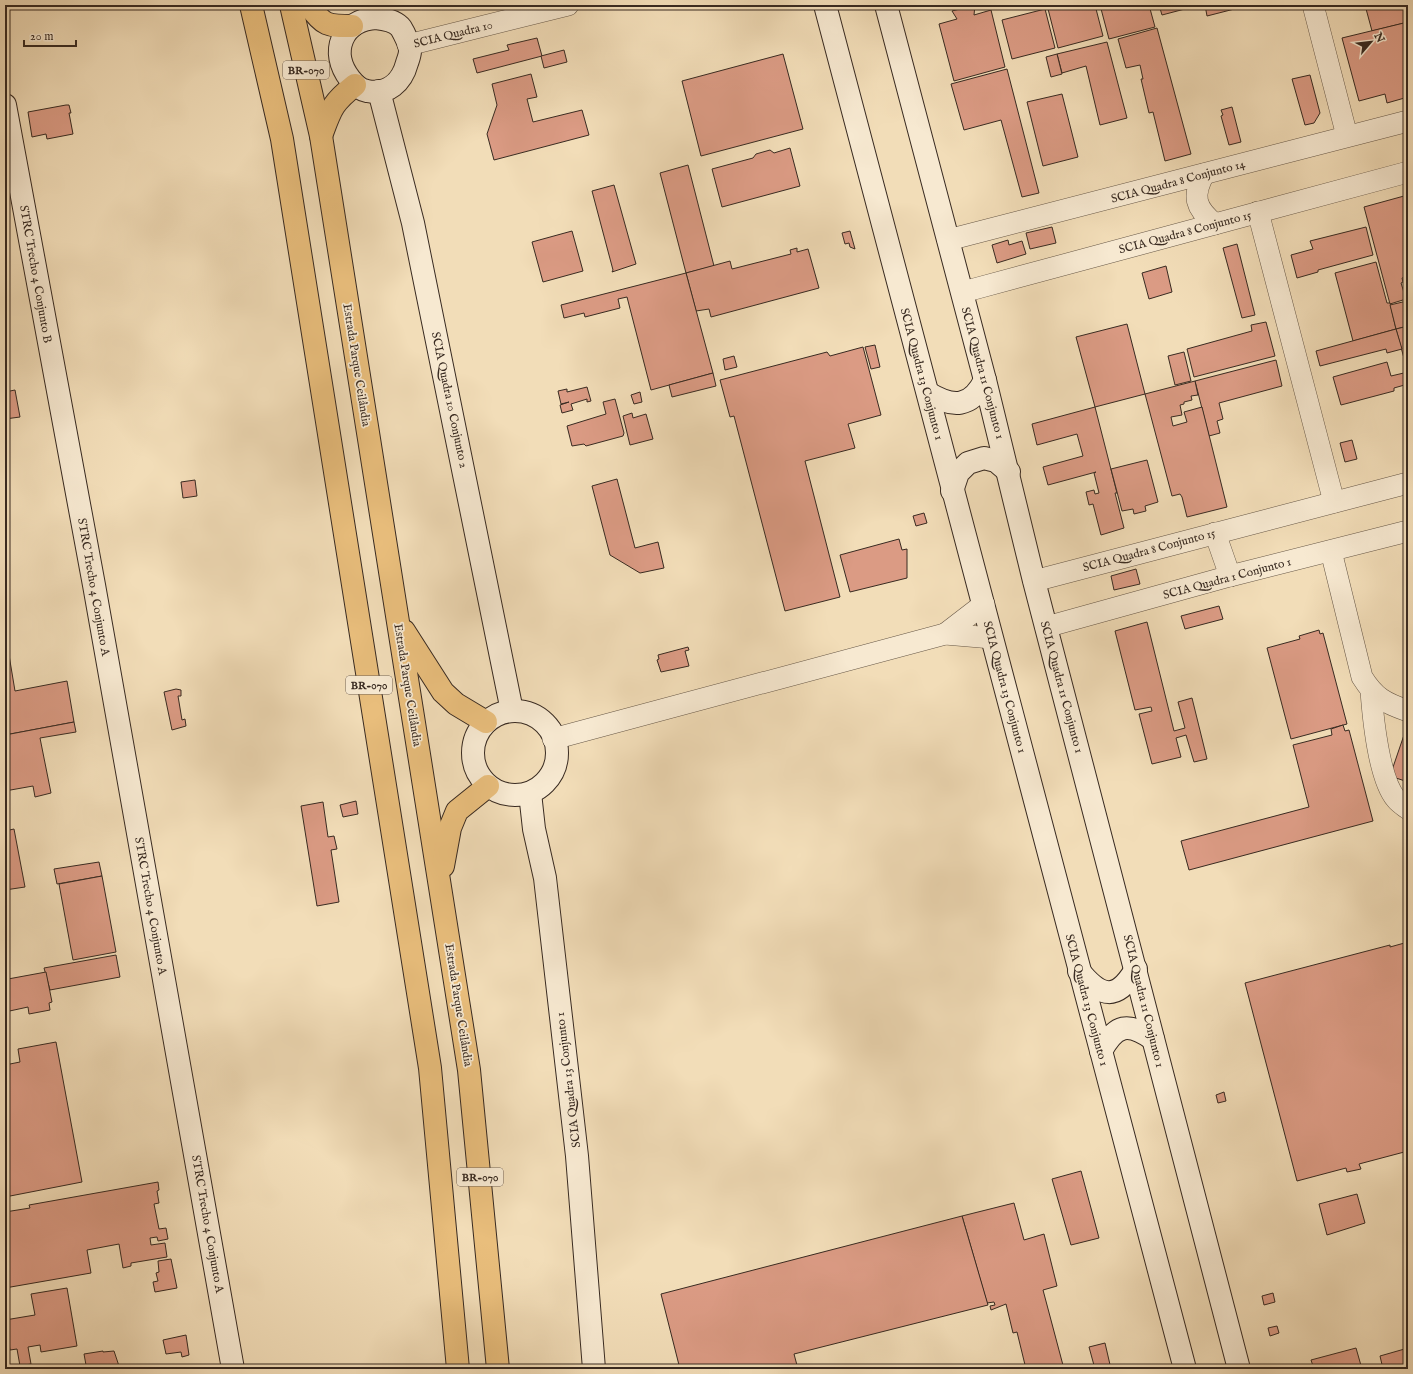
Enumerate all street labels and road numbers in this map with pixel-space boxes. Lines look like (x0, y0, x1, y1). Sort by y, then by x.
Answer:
street label: SCIA Quadra 10 (412, 17, 494, 52)
road number: BR-070 (283, 61, 329, 79)
street label: SCIA Quadra 8 Conjunto 14 (1109, 156, 1247, 207)
street label: STRC Trecho 4 Conjunto B (16, 204, 55, 344)
street label: SCIA Quadra 8 Conjunto 15 (1117, 207, 1254, 257)
street label: Estrada Parque Ceilândia (338, 303, 374, 429)
street label: SCIA Quadra 11 Conjunto 1 (958, 305, 1007, 441)
street label: SCIA Quadra 13 Conjunto 1 (897, 306, 946, 442)
street label: SCIA Quadra 10 Conjunto 2 (428, 331, 471, 470)
street label: STRC Trecho 4 Conjunto A (74, 517, 113, 658)
street label: SCIA Quadra 8 Conjunto 15 (1081, 525, 1218, 575)
street label: SCIA Quadra 1 Conjunto 1 (1161, 554, 1293, 603)
street label: SCIA Quadra 13 Conjunto 1 (980, 619, 1029, 755)
street label: SCIA Quadra 11 Conjunto 1 (1037, 619, 1086, 755)
street label: Estrada Parque Ceilândia (389, 623, 425, 749)
road number: BR-070 (346, 676, 392, 694)
street label: STRC Trecho 4 Conjunto A (131, 836, 170, 977)
street label: SCIA Quadra 13 Conjunto 1 (1062, 932, 1111, 1068)
street label: SCIA Quadra 11 Conjunto 1 (1120, 933, 1167, 1069)
street label: Estrada Parque Ceilândia (440, 943, 476, 1069)
street label: SCIA Quadra 13 Conjunto 1 (553, 1011, 584, 1149)
street label: STRC Trecho 4 Conjunto A (188, 1154, 227, 1295)
road number: BR-070 (457, 1168, 503, 1186)

